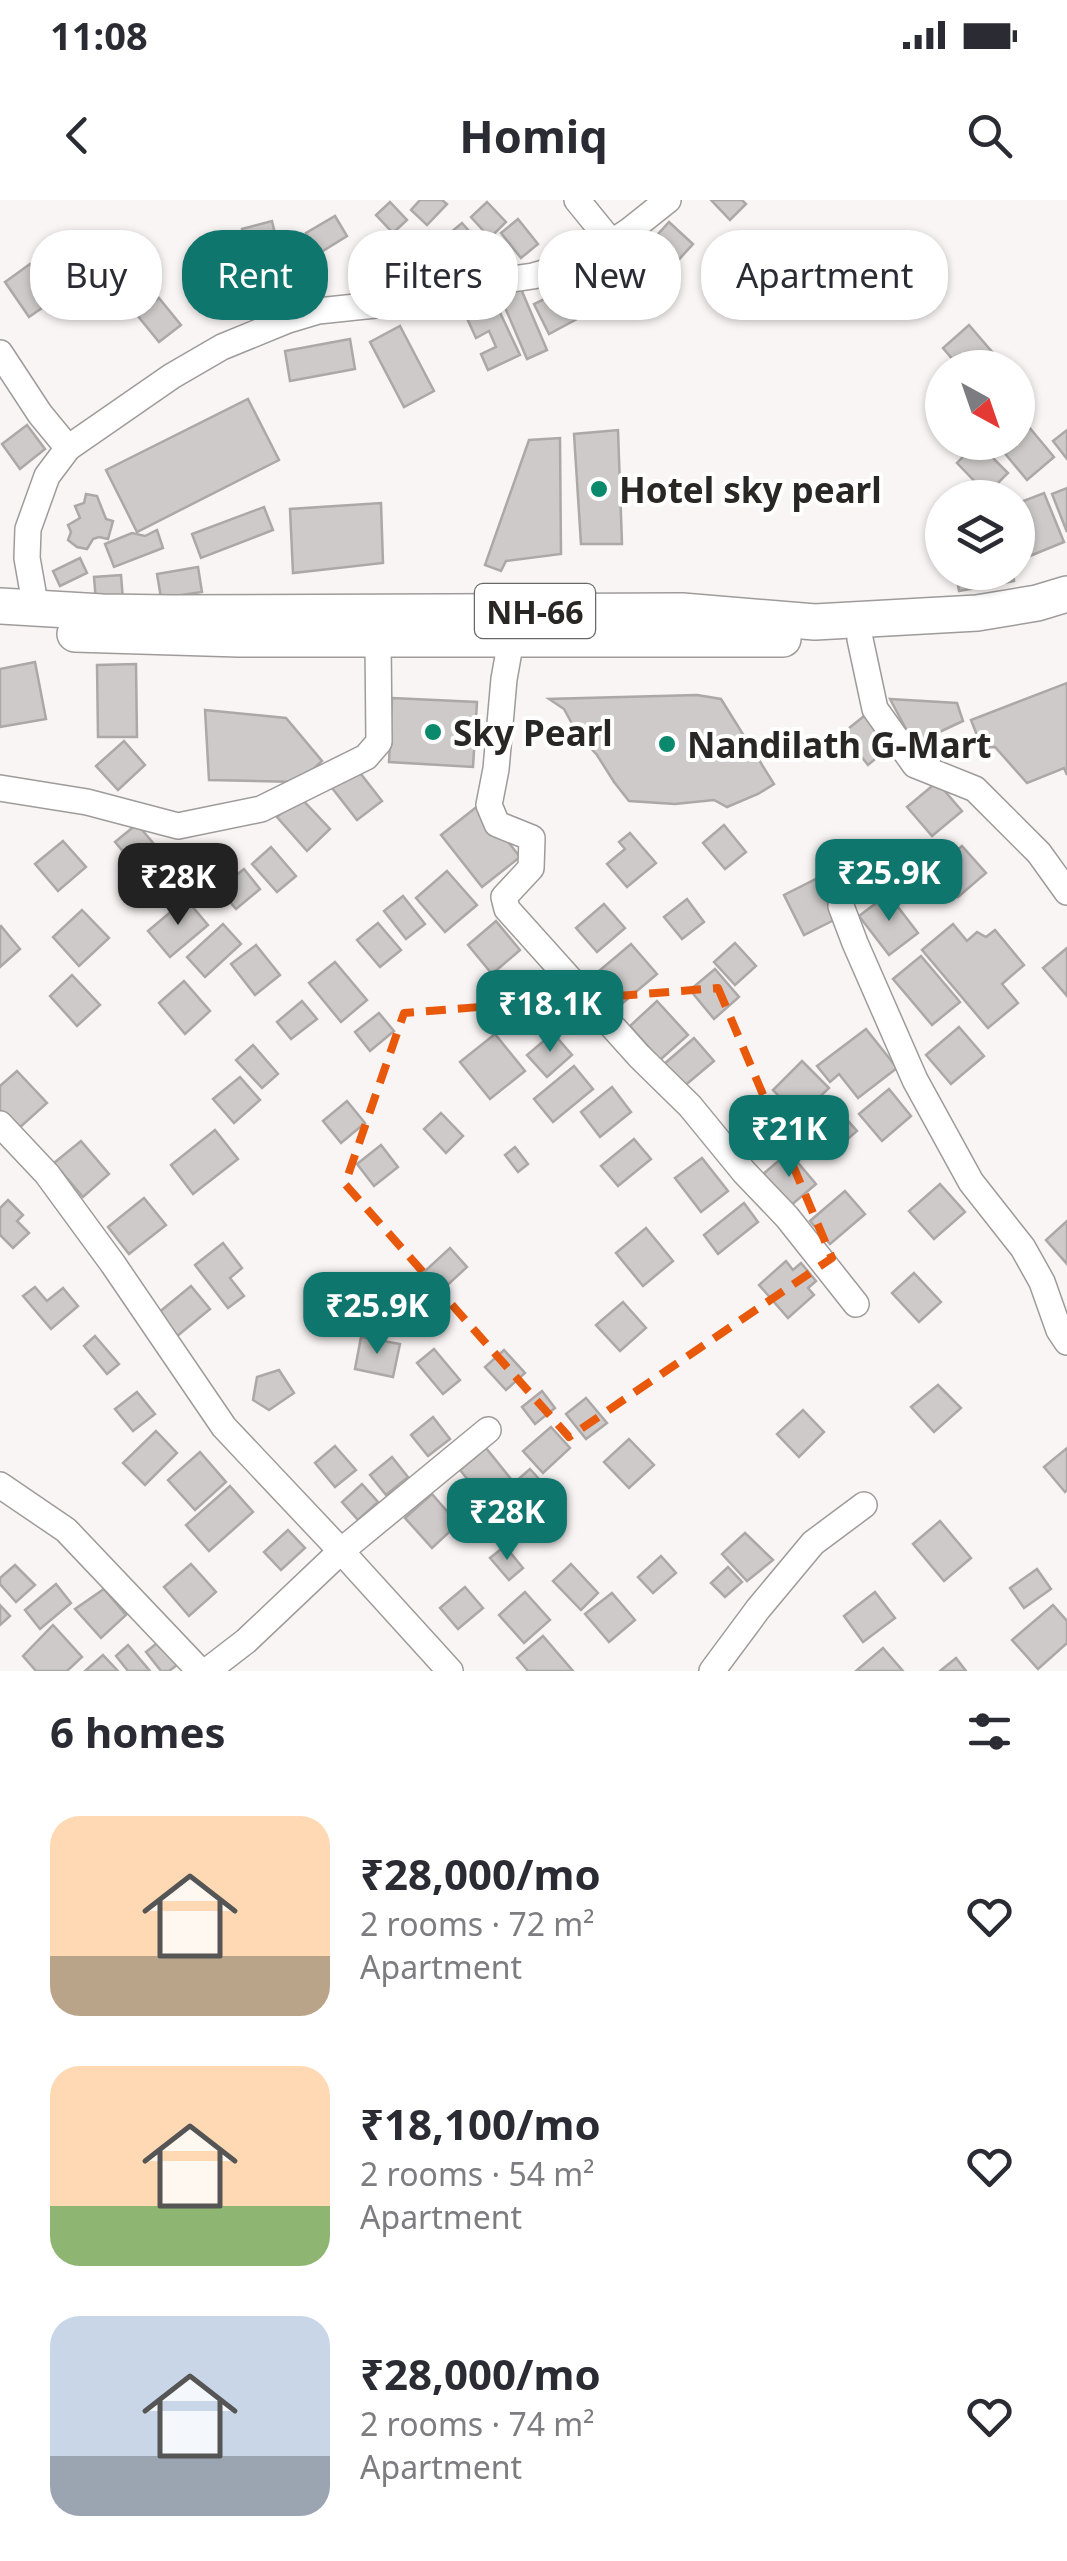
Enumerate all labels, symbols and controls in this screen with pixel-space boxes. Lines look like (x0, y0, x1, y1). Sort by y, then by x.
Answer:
text: 11:08 (50, 9, 148, 61)
text: Homiq (459, 105, 608, 166)
icon: back (50, 108, 105, 163)
icon: search (962, 108, 1017, 163)
chip: Buy (30, 230, 162, 320)
chip: Rent (182, 230, 328, 320)
chip: Filters (348, 230, 518, 320)
chip: New (538, 230, 681, 320)
chip: Apartment (701, 230, 948, 320)
north arrow (925, 350, 1035, 460)
map controls (925, 350, 1035, 590)
place label: Hotel sky pearl (619, 466, 882, 513)
marker: Hotel sky pearl (588, 478, 610, 500)
button: layers (925, 480, 1035, 590)
road number: NH-66 (475, 584, 595, 638)
place label: Sky Pearl (453, 709, 613, 756)
marker: Sky Pearl (422, 721, 444, 743)
place label: Nandilath G-Mart (687, 721, 992, 768)
marker: Nandilath G-Mart (656, 733, 678, 755)
pin: ₹25.9K (808, 839, 970, 924)
pin: ₹28K (119, 843, 237, 928)
text: ₹25.9K (837, 850, 941, 893)
text: ₹28K (140, 854, 216, 897)
pin: ₹18.1K (469, 970, 631, 1055)
text: ₹18.1K (498, 981, 602, 1024)
pin: ₹21K (730, 1095, 848, 1180)
text: ₹21K (751, 1106, 827, 1149)
pin: ₹25.9K (296, 1272, 458, 1357)
text: ₹25.9K (325, 1283, 429, 1326)
pin: ₹28K (448, 1478, 566, 1563)
text: ₹28K (469, 1489, 545, 1532)
text: 6 homes (50, 1703, 226, 1760)
icon: filters (962, 1704, 1017, 1759)
text: ₹28,000/mo (360, 1845, 601, 1902)
icon: home (130, 1856, 250, 1976)
icon: heart (962, 1889, 1017, 1944)
text: 2 rooms · 72 m² (360, 1902, 594, 1945)
text: Apartment (360, 1945, 522, 1988)
text: ₹18,100/mo (360, 2095, 601, 2152)
icon: home (130, 2106, 250, 2226)
icon: heart (962, 2139, 1017, 2194)
text: 2 rooms · 54 m² (360, 2152, 594, 2195)
text: Apartment (360, 2195, 522, 2238)
text: ₹28,000/mo (360, 2345, 601, 2402)
icon: home (130, 2356, 250, 2476)
icon: heart (962, 2389, 1017, 2444)
text: 2 rooms · 74 m² (360, 2402, 594, 2445)
text: Apartment (360, 2445, 522, 2488)

